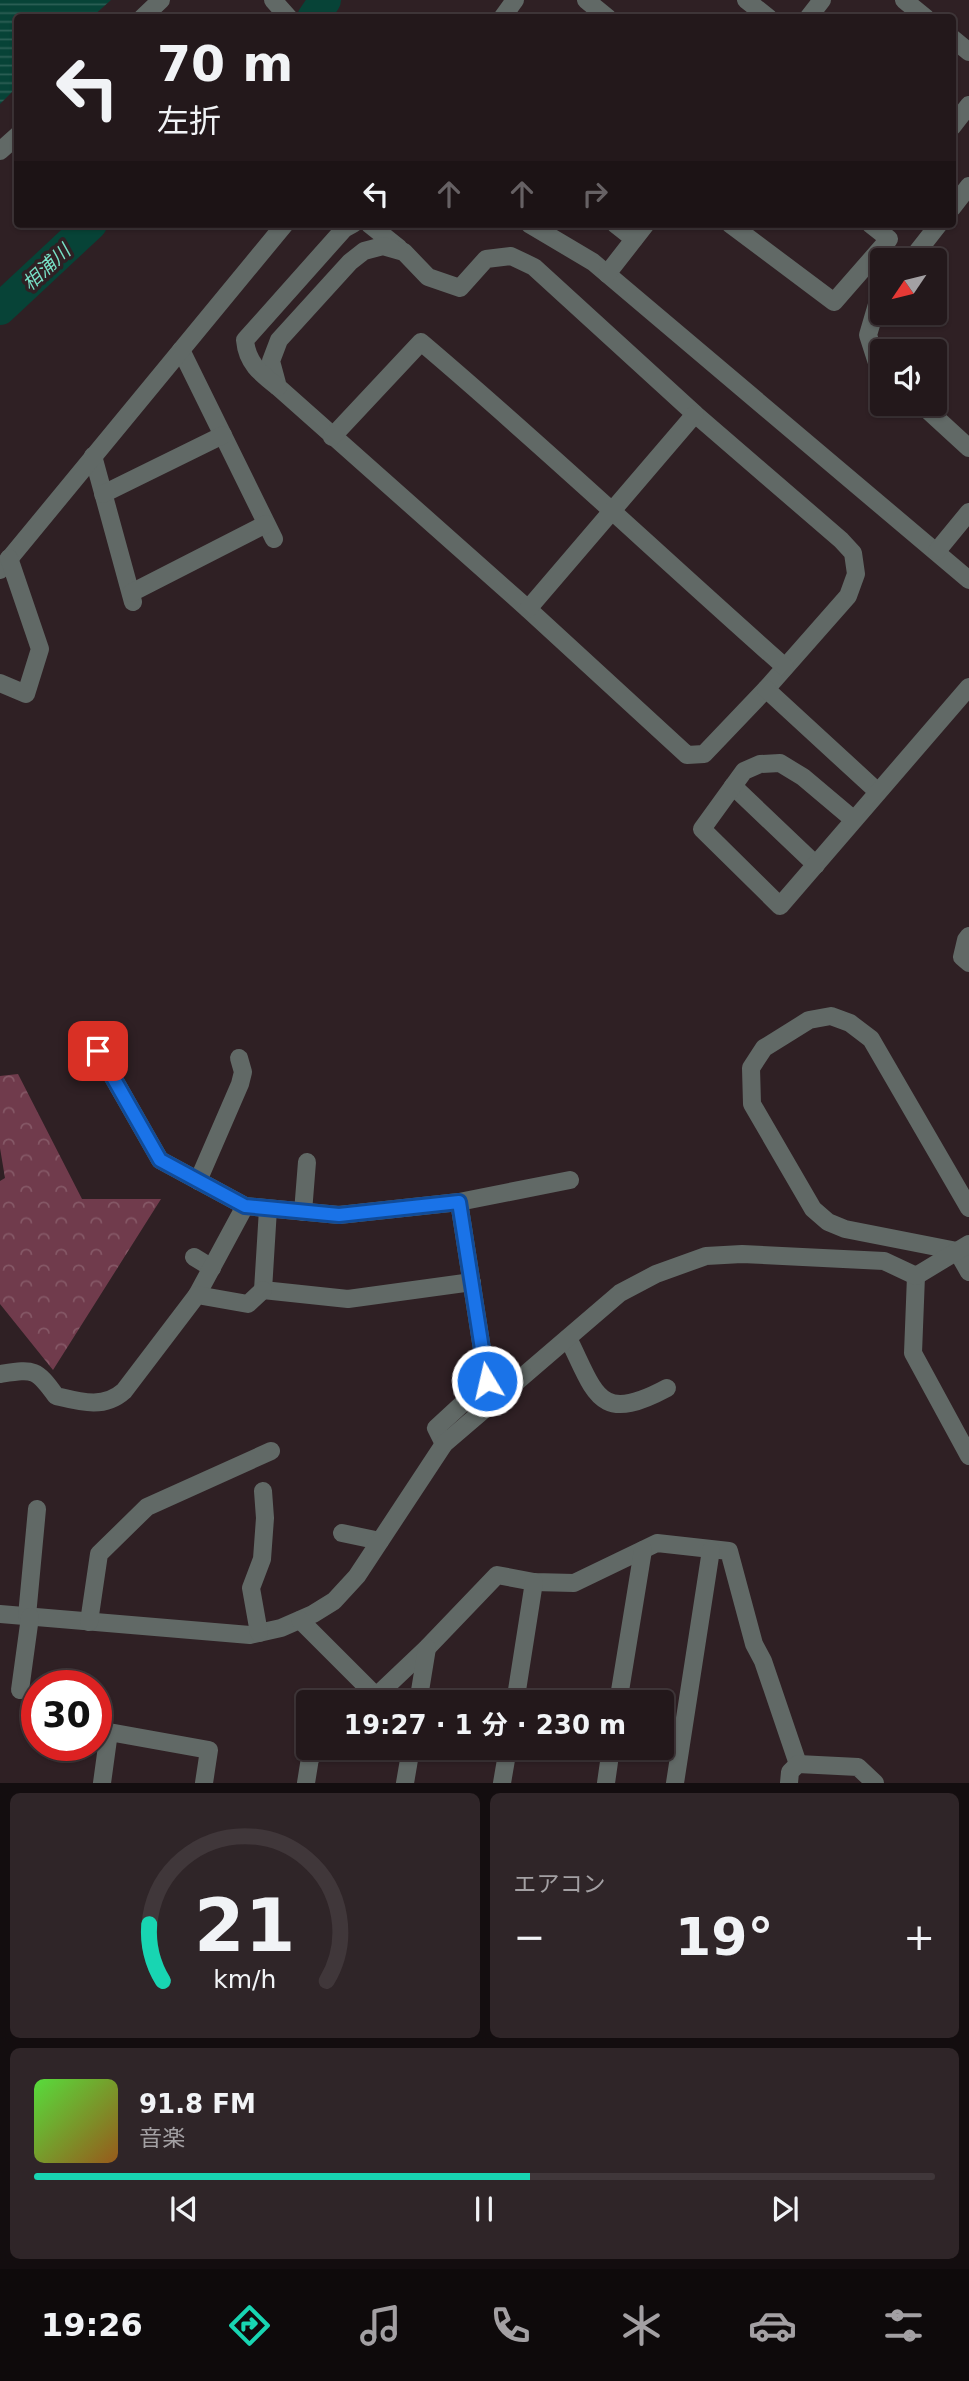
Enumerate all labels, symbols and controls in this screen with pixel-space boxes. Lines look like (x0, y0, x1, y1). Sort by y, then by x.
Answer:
text: 70 m (157, 36, 293, 93)
icon: left (42, 42, 133, 133)
text: 左折 (157, 102, 221, 140)
icon: left (357, 175, 395, 213)
icon: ahead (430, 175, 468, 213)
icon: ahead (503, 175, 541, 213)
icon: right (576, 175, 614, 213)
water label: 相浦川 (18, 238, 76, 294)
north arrow (870, 248, 947, 326)
map controls (870, 248, 947, 416)
button: sound (870, 339, 947, 416)
pin (68, 1021, 128, 1081)
icon: arrive (79, 1032, 117, 1070)
position arrow (450, 1344, 524, 1418)
speed limit sign: 30 (21, 1670, 112, 1761)
text: 19:27 · 1 分 · 230 m (344, 1710, 626, 1740)
text: エアコン (514, 1871, 606, 1897)
text: 21 (194, 1884, 295, 1969)
text: 19° (675, 1907, 773, 1967)
text: − (514, 1915, 545, 1959)
text: + (903, 1915, 935, 1959)
text: km/h (213, 1965, 276, 1994)
text: 91.8 FM (139, 2089, 256, 2119)
text: 音楽 (139, 2125, 185, 2151)
icon: previous (165, 2190, 203, 2228)
icon: pause (465, 2190, 503, 2228)
icon: next (766, 2190, 804, 2228)
icon: directions (225, 2301, 274, 2350)
icon: music (356, 2301, 405, 2350)
icon: phone (486, 2301, 535, 2350)
icon: climate (617, 2301, 666, 2350)
icon: car (748, 2301, 797, 2350)
icon: filters (879, 2301, 928, 2350)
text: 19:26 (41, 2306, 143, 2344)

